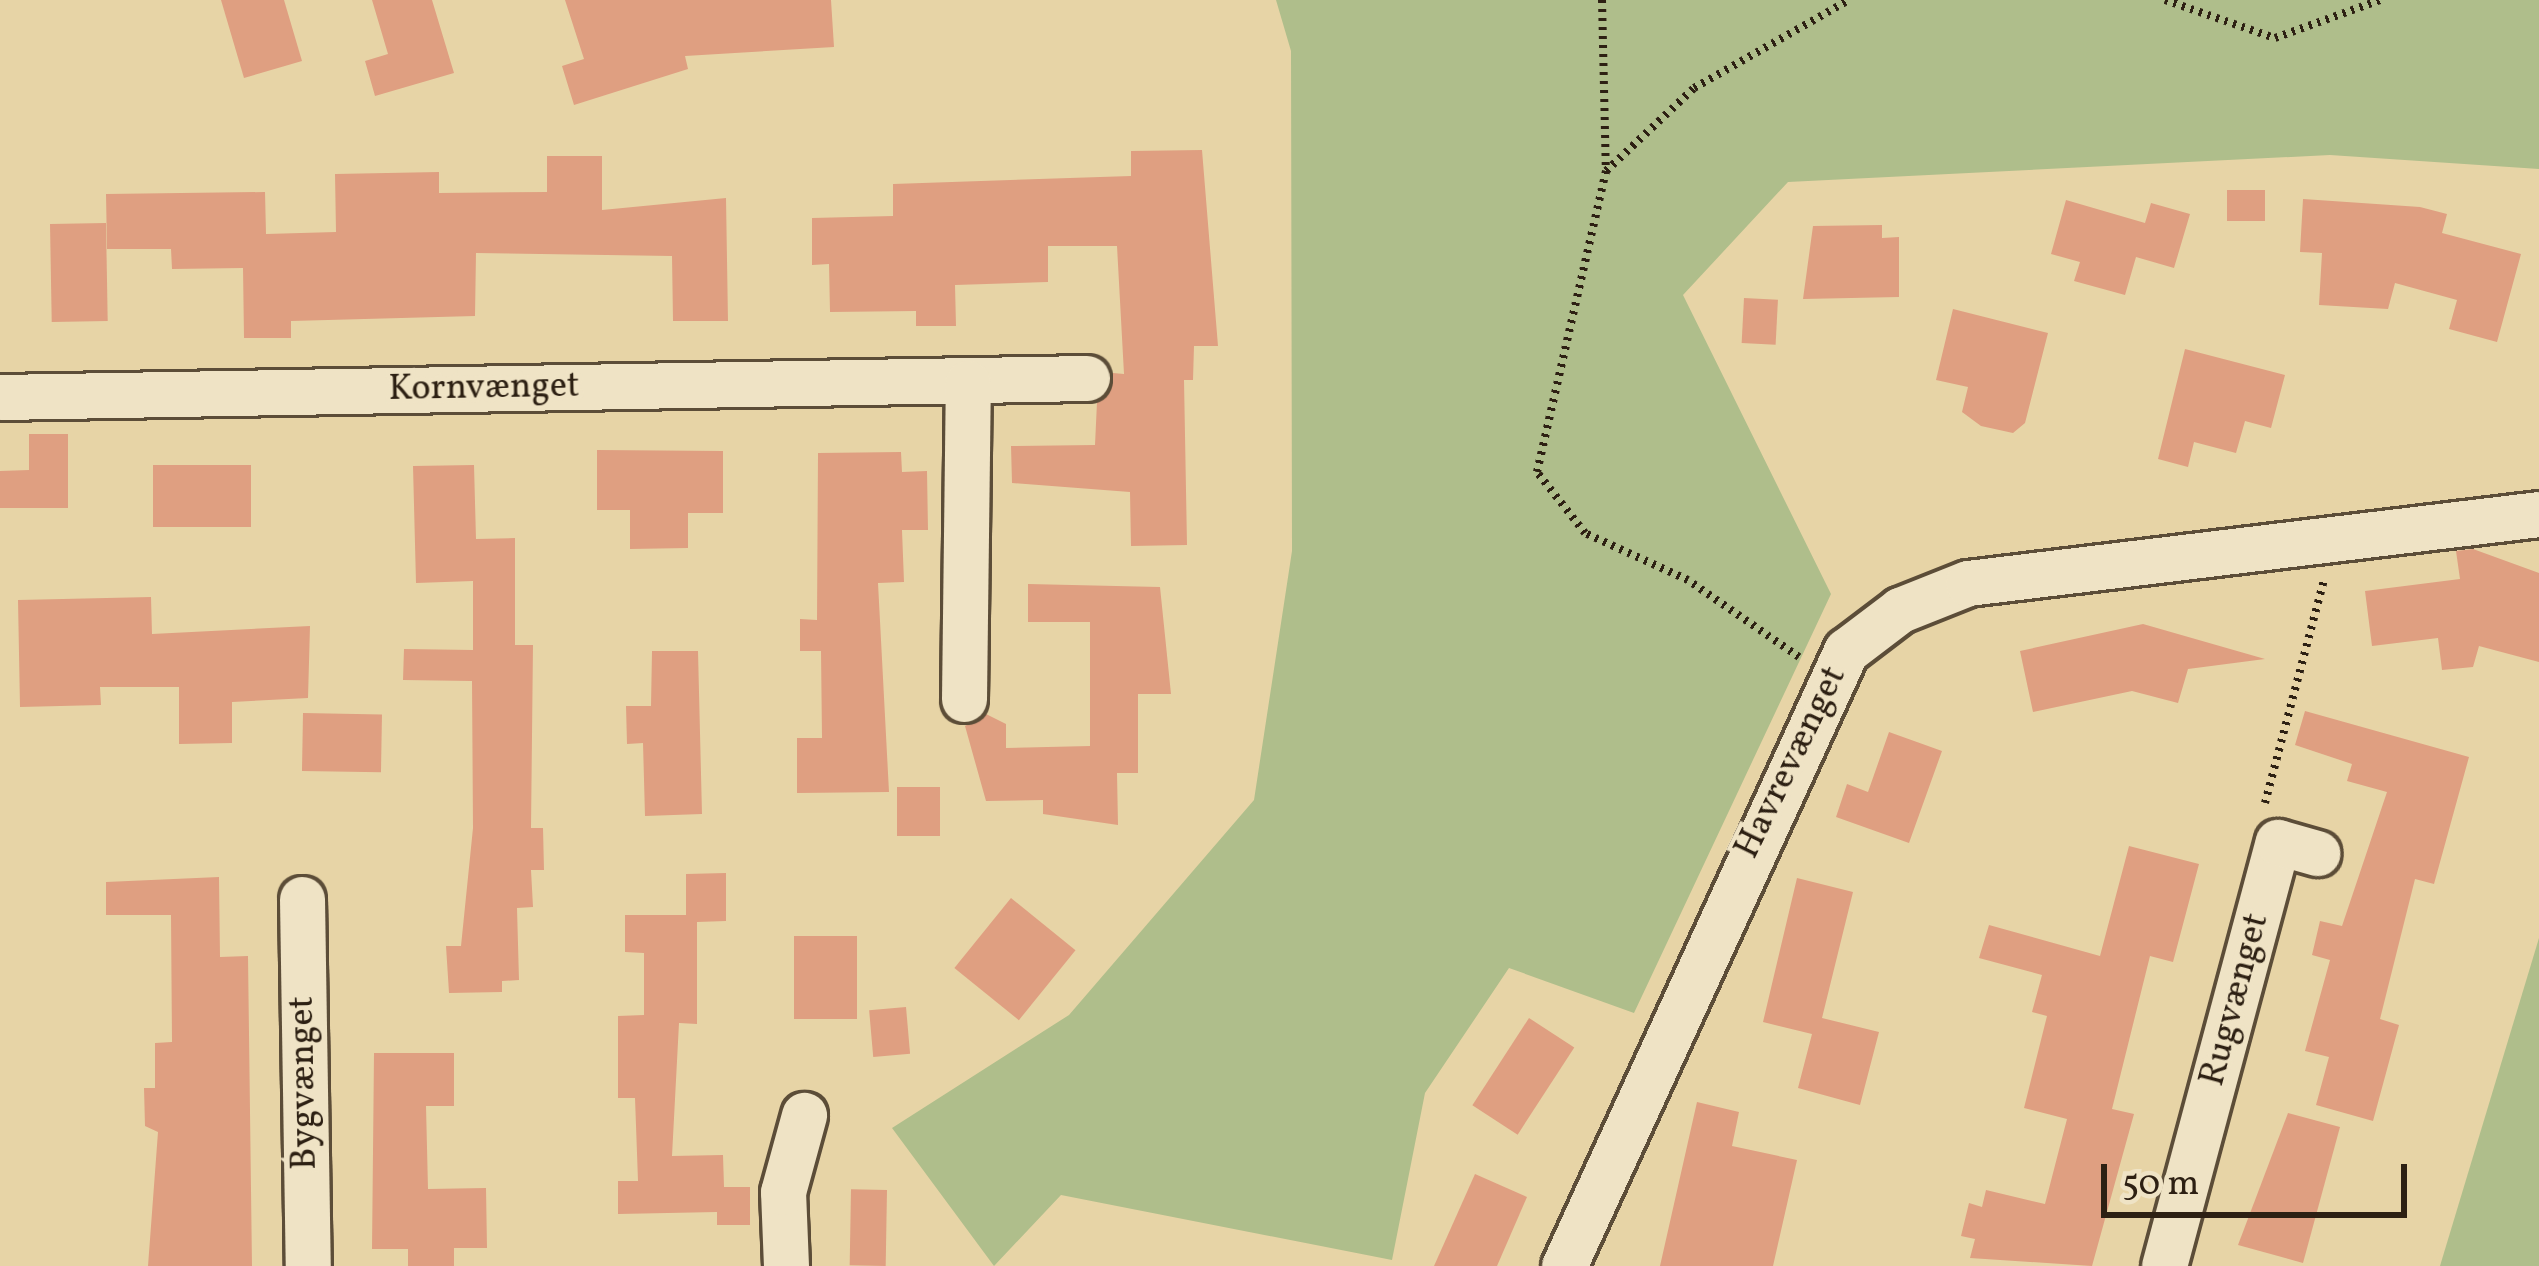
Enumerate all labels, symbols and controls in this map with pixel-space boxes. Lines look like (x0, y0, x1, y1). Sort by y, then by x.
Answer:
street label: Kornvænget (388, 366, 580, 412)
street label: Havrevænget (1727, 660, 1857, 866)
street label: Rugvænget (2192, 909, 2280, 1091)
street label: Bygvænget (282, 996, 328, 1170)
scale bar (2107, 1140, 2413, 1214)
text: 50 m (2122, 1160, 2199, 1210)

